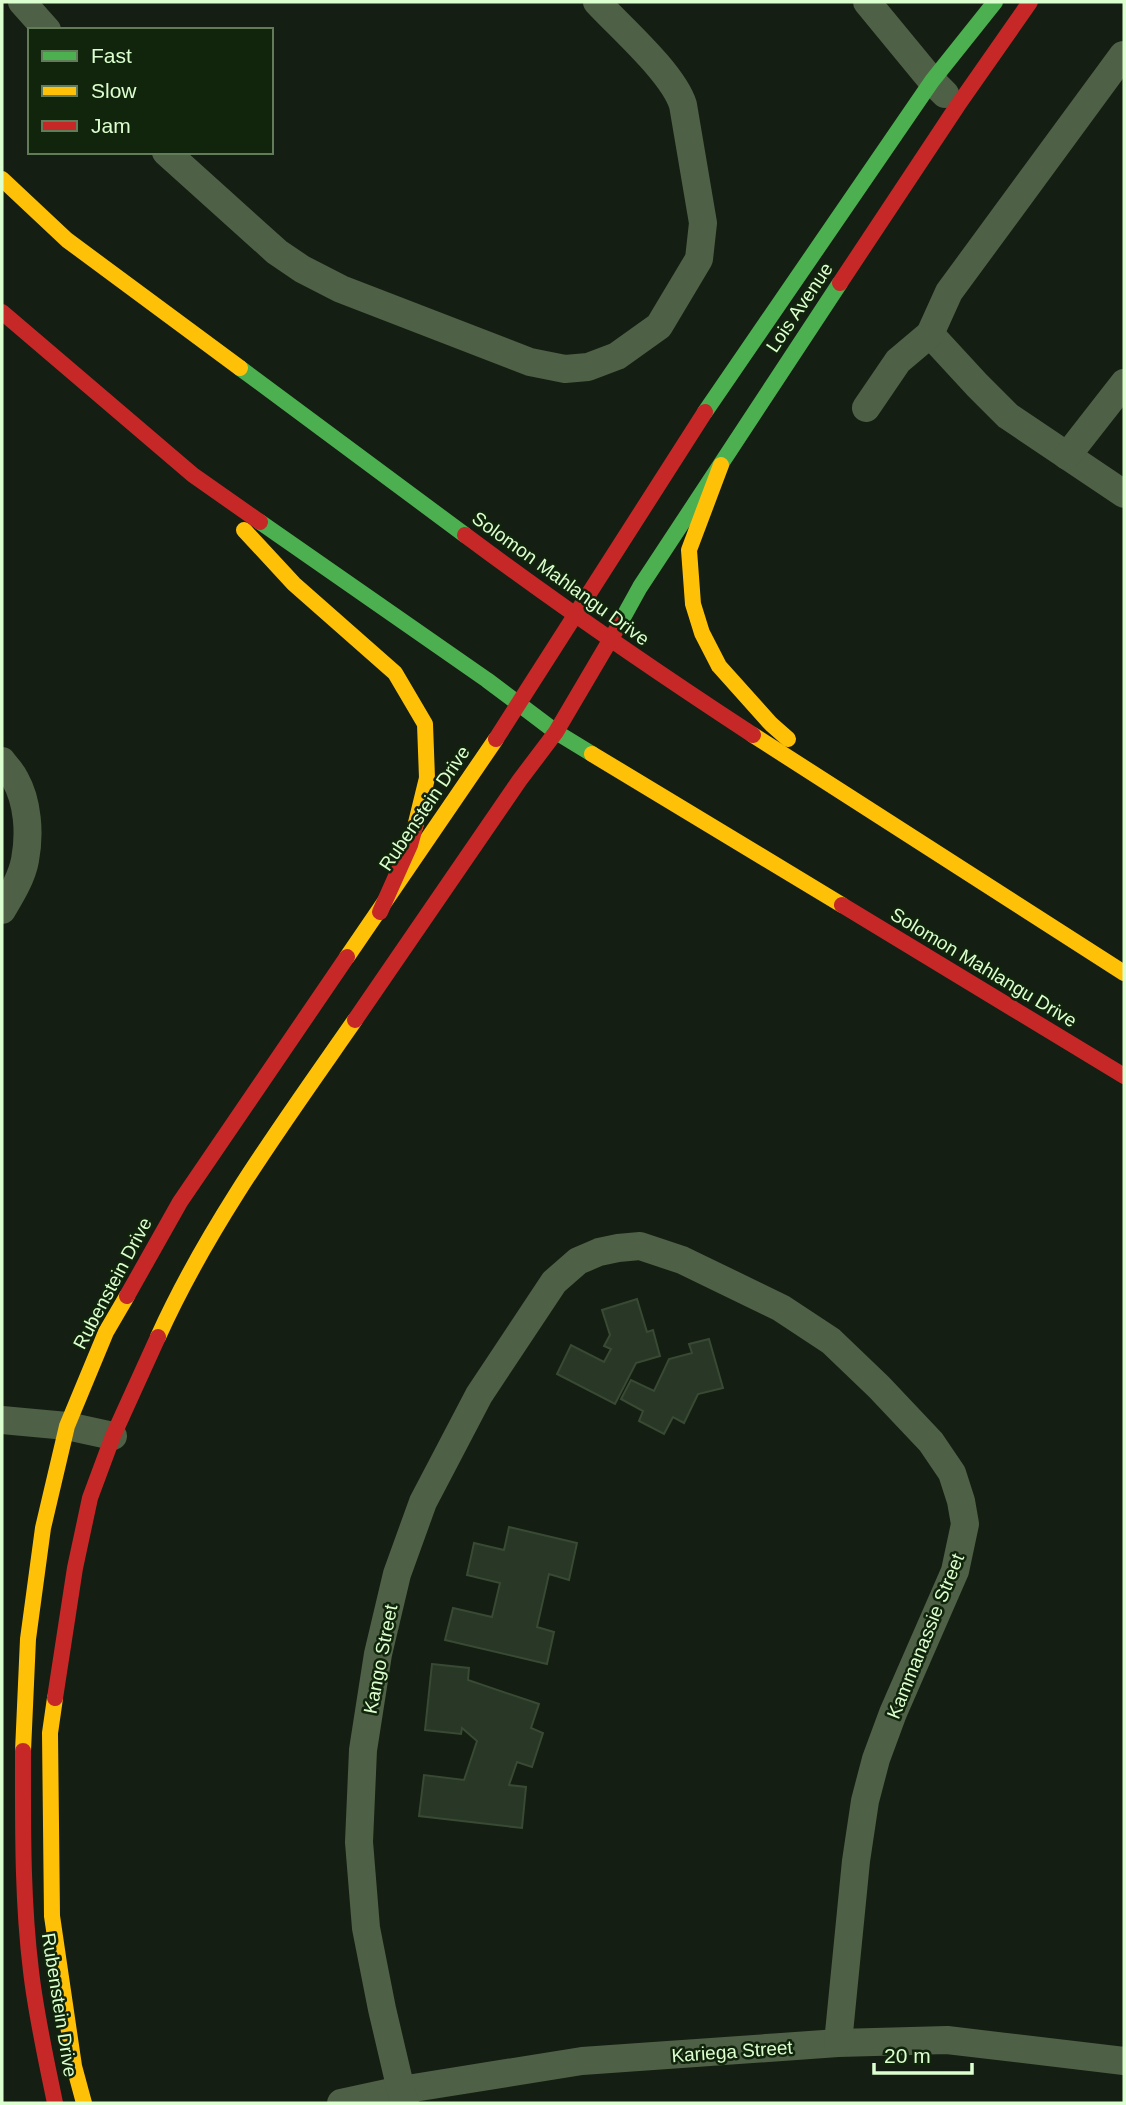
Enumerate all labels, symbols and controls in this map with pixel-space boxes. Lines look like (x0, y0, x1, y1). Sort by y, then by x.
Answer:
legend (28, 28, 273, 154)
text: Fast (91, 44, 132, 67)
text: Slow (91, 79, 137, 102)
text: Jam (91, 114, 131, 137)
street label: Lois Avenue (762, 259, 837, 356)
street label: Solomon Mahlangu Drive (468, 507, 653, 650)
street label: Rubenstein Drive (375, 742, 474, 875)
street label: Solomon Mahlangu Drive (887, 903, 1081, 1031)
street label: Rubenstein Drive (69, 1214, 156, 1353)
street label: Kammanassie Street (883, 1550, 968, 1722)
street label: Kango Street (360, 1602, 402, 1716)
street label: Rubenstein Drive (38, 1931, 81, 2079)
scale bar (874, 2032, 972, 2076)
street label: Kariega Street (671, 2037, 794, 2066)
text: 20 m (884, 2044, 931, 2067)

